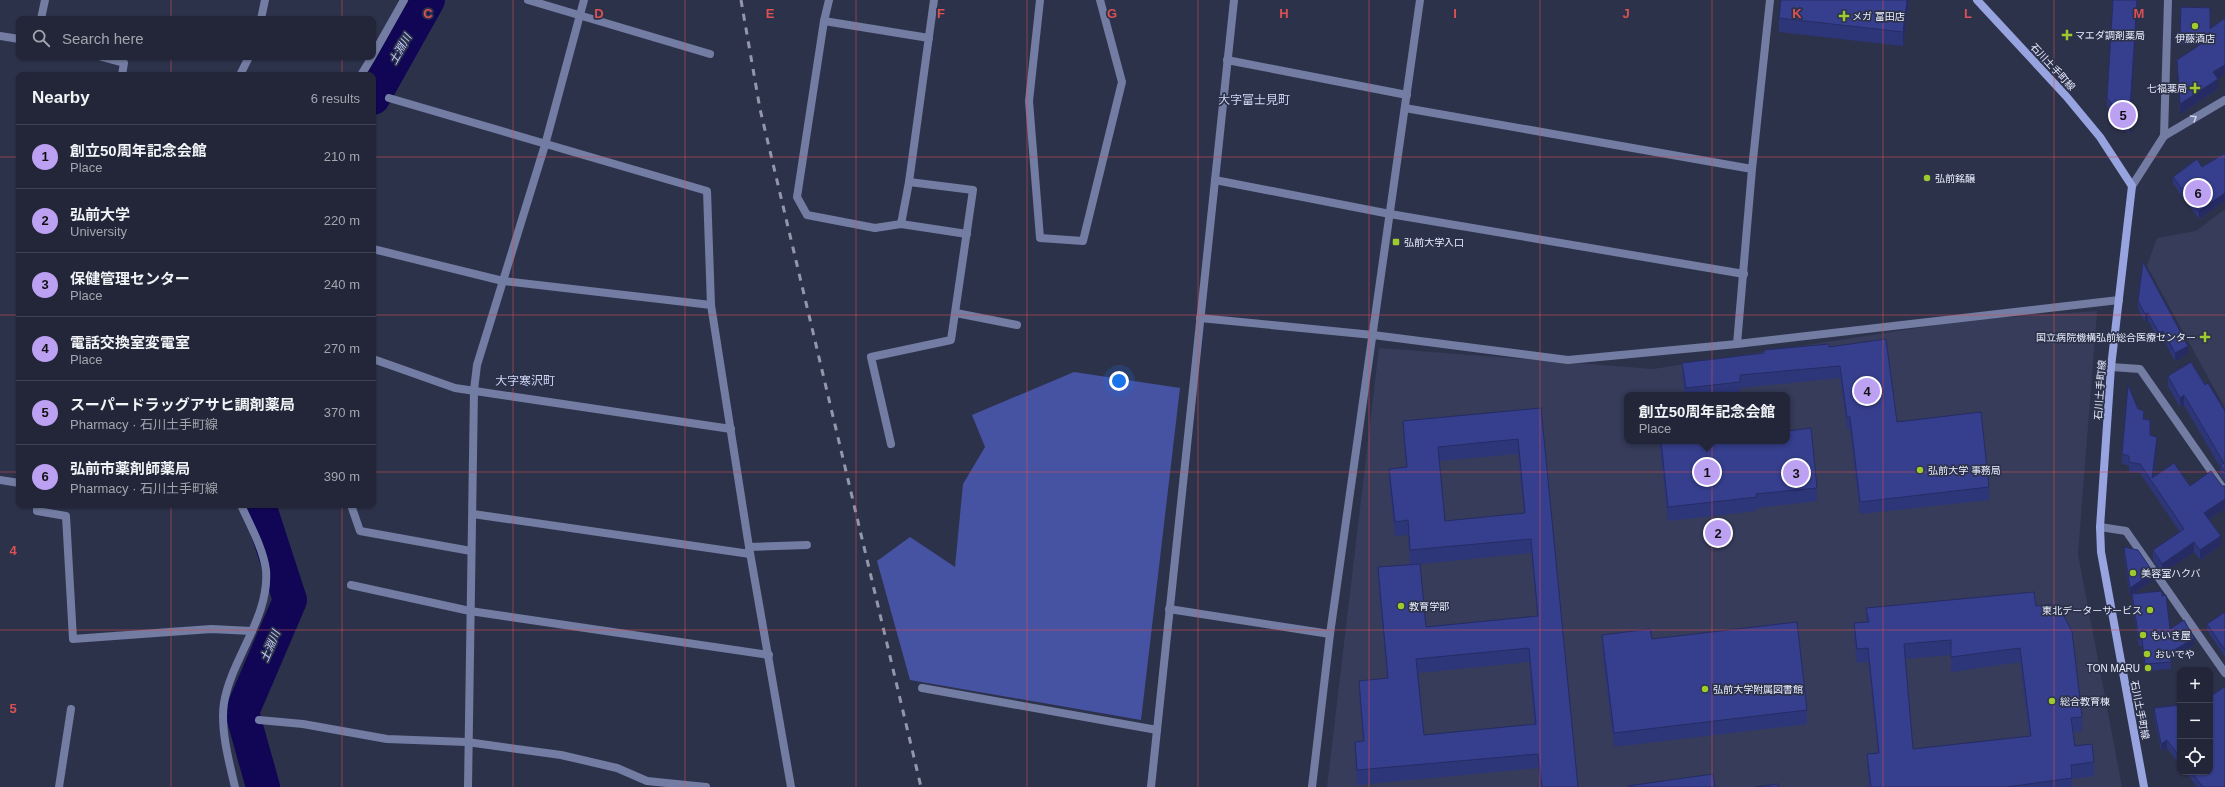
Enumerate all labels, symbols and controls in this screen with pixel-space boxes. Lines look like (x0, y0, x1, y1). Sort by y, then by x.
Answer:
text: C (423, 6, 433, 21)
text: D (594, 6, 604, 21)
text: E (766, 6, 775, 21)
text: F (937, 6, 945, 21)
text: G (1107, 6, 1117, 21)
text: H (1279, 6, 1289, 21)
text: I (1453, 6, 1457, 21)
text: J (1622, 6, 1630, 21)
text: K (1792, 6, 1802, 21)
text: L (1964, 6, 1972, 21)
text: M (2134, 6, 2144, 21)
marker: メガ 富田店 (1839, 11, 1849, 21)
place label: メガ 富田店 (1852, 11, 1905, 22)
search box (16, 16, 376, 60)
marker: 伊藤酒店 (2190, 21, 2200, 31)
icon: search (30, 27, 52, 49)
text: Search here (62, 30, 144, 47)
marker: マエダ調剤薬局 (2062, 30, 2072, 40)
place label: マエダ調剤薬局 (2075, 30, 2145, 41)
water label: 土淵川 (387, 31, 414, 66)
place label: 伊藤酒店 (2175, 33, 2215, 44)
street label: 石川土手町線 (2029, 41, 2077, 93)
place label: 七福薬局 (2147, 83, 2187, 94)
marker: 七福薬局 (2190, 83, 2200, 93)
text: Nearby (32, 88, 90, 107)
text: 6 results (311, 91, 360, 106)
district label: 大字富士見町 (1218, 93, 1290, 107)
pin: 5 (2110, 100, 2136, 130)
one-way arrow (2190, 115, 2197, 123)
text: 創立50周年記念会館 (70, 142, 207, 159)
text: 1 (41, 149, 49, 164)
text: 210 m (324, 149, 360, 164)
text: Place (70, 160, 103, 175)
marker: 弘前銘醸 (1922, 173, 1932, 183)
place label: 弘前銘醸 (1935, 173, 1975, 184)
pin: 6 (2185, 178, 2211, 208)
text: 弘前大学 (70, 206, 130, 223)
text: 2 (41, 213, 49, 228)
text: 220 m (324, 213, 360, 228)
text: University (70, 224, 127, 239)
marker: 弘前大学入口 (1391, 237, 1401, 247)
place label: 弘前大学入口 (1404, 237, 1464, 248)
text: 保健管理センター (70, 270, 190, 287)
text: 3 (41, 277, 49, 292)
text: 240 m (324, 277, 360, 292)
text: Place (70, 288, 103, 303)
marker: 国立病院機構弘前総合医療センター (2199, 331, 2211, 343)
place label: 国立病院機構弘前総合医療センター (2036, 332, 2196, 343)
text: 電話交換室変電室 (70, 334, 190, 351)
text: 4 (41, 341, 49, 356)
text: 270 m (324, 341, 360, 356)
text: Place (70, 352, 103, 367)
street label: 石川土手町線 (2092, 360, 2108, 420)
your location (1109, 371, 1129, 391)
district label: 大字寒沢町 (495, 374, 555, 388)
pin: 4 (1854, 376, 1880, 406)
popup (1624, 392, 1790, 444)
text: スーパードラッグアサヒ調剤薬局 (70, 396, 295, 413)
text: 創立50周年記念会館 (1639, 403, 1775, 420)
text: 5 (41, 405, 49, 420)
text: 370 m (324, 405, 360, 420)
text: Pharmacy · 石川土手町線 (70, 417, 218, 432)
text: Place (1639, 421, 1671, 436)
pin: 1 (1694, 457, 1720, 487)
pin: 3 (1783, 458, 1809, 488)
text: 弘前市薬剤師薬局 (70, 460, 190, 477)
marker: 弘前大学 事務局 (1915, 465, 1925, 475)
place label: 弘前大学 事務局 (1928, 465, 2001, 476)
text: 6 (41, 469, 49, 484)
text: 390 m (324, 469, 360, 484)
text: Pharmacy · 石川土手町線 (70, 481, 218, 496)
pin: 2 (1705, 518, 1731, 548)
text: 4 (9, 543, 17, 558)
marker: 美容室ハクバ (2128, 568, 2138, 578)
place label: 美容室ハクバ (2141, 568, 2201, 579)
marker: 教育学部 (1396, 601, 1406, 611)
place label: 教育学部 (1409, 601, 1449, 612)
place label: 東北データーサービス (2042, 605, 2142, 616)
marker: 東北データーサービス (2145, 605, 2155, 615)
water label: 土淵川 (258, 628, 282, 664)
marker: もいき屋 (2138, 630, 2148, 640)
place label: もいき屋 (2151, 630, 2191, 641)
marker: おいでや (2142, 649, 2152, 659)
place label: おいでや (2155, 649, 2195, 660)
place label: TON MARU (2087, 663, 2140, 674)
marker: TON MARU (2143, 663, 2153, 673)
map controls (2177, 667, 2213, 775)
button: + (2177, 667, 2213, 703)
street label: 石川土手町線 (2129, 680, 2151, 740)
marker: 弘前大学附属図書館 (1700, 684, 1710, 694)
place label: 弘前大学附属図書館 (1713, 684, 1803, 695)
marker: 総合教育棟 (2047, 696, 2057, 706)
place label: 総合教育棟 (2060, 696, 2110, 707)
text: 5 (9, 701, 17, 716)
button: − (2177, 703, 2213, 739)
button: locate (2177, 739, 2213, 775)

